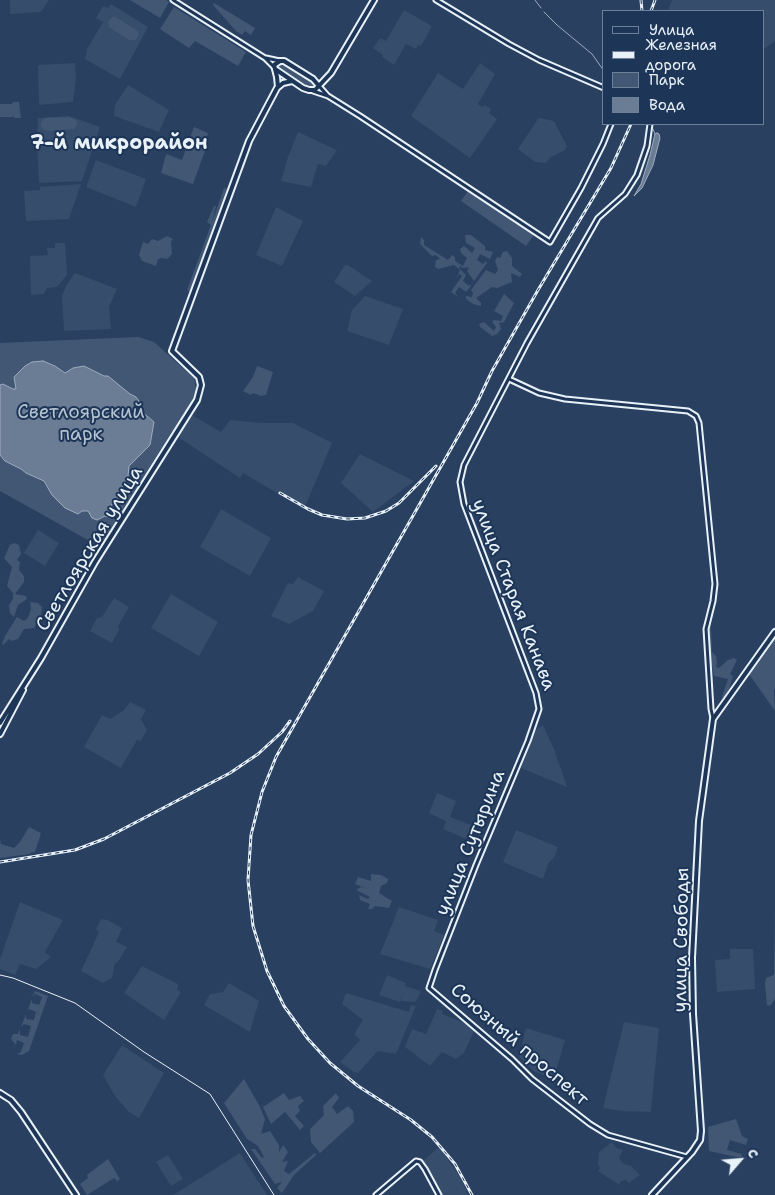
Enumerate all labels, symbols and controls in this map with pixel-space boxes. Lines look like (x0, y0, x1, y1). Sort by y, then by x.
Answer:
legend (602, 10, 765, 125)
text: Улица (649, 20, 694, 40)
text: Железная дорога (645, 35, 717, 75)
text: Парк (649, 70, 685, 90)
text: Вода (649, 95, 685, 115)
district label: 7-й микрорайон (30, 132, 208, 156)
park label: Светлоярский парк (17, 402, 145, 446)
street label: Светлоярская улица (32, 462, 148, 636)
street label: улица Старая Канава (466, 496, 560, 694)
street label: улица Сутырина (431, 767, 511, 919)
street label: улица Свободы (669, 867, 695, 1013)
street label: Союзный проспект (445, 979, 593, 1111)
north arrow (715, 1135, 765, 1185)
text: С (743, 1145, 763, 1161)

